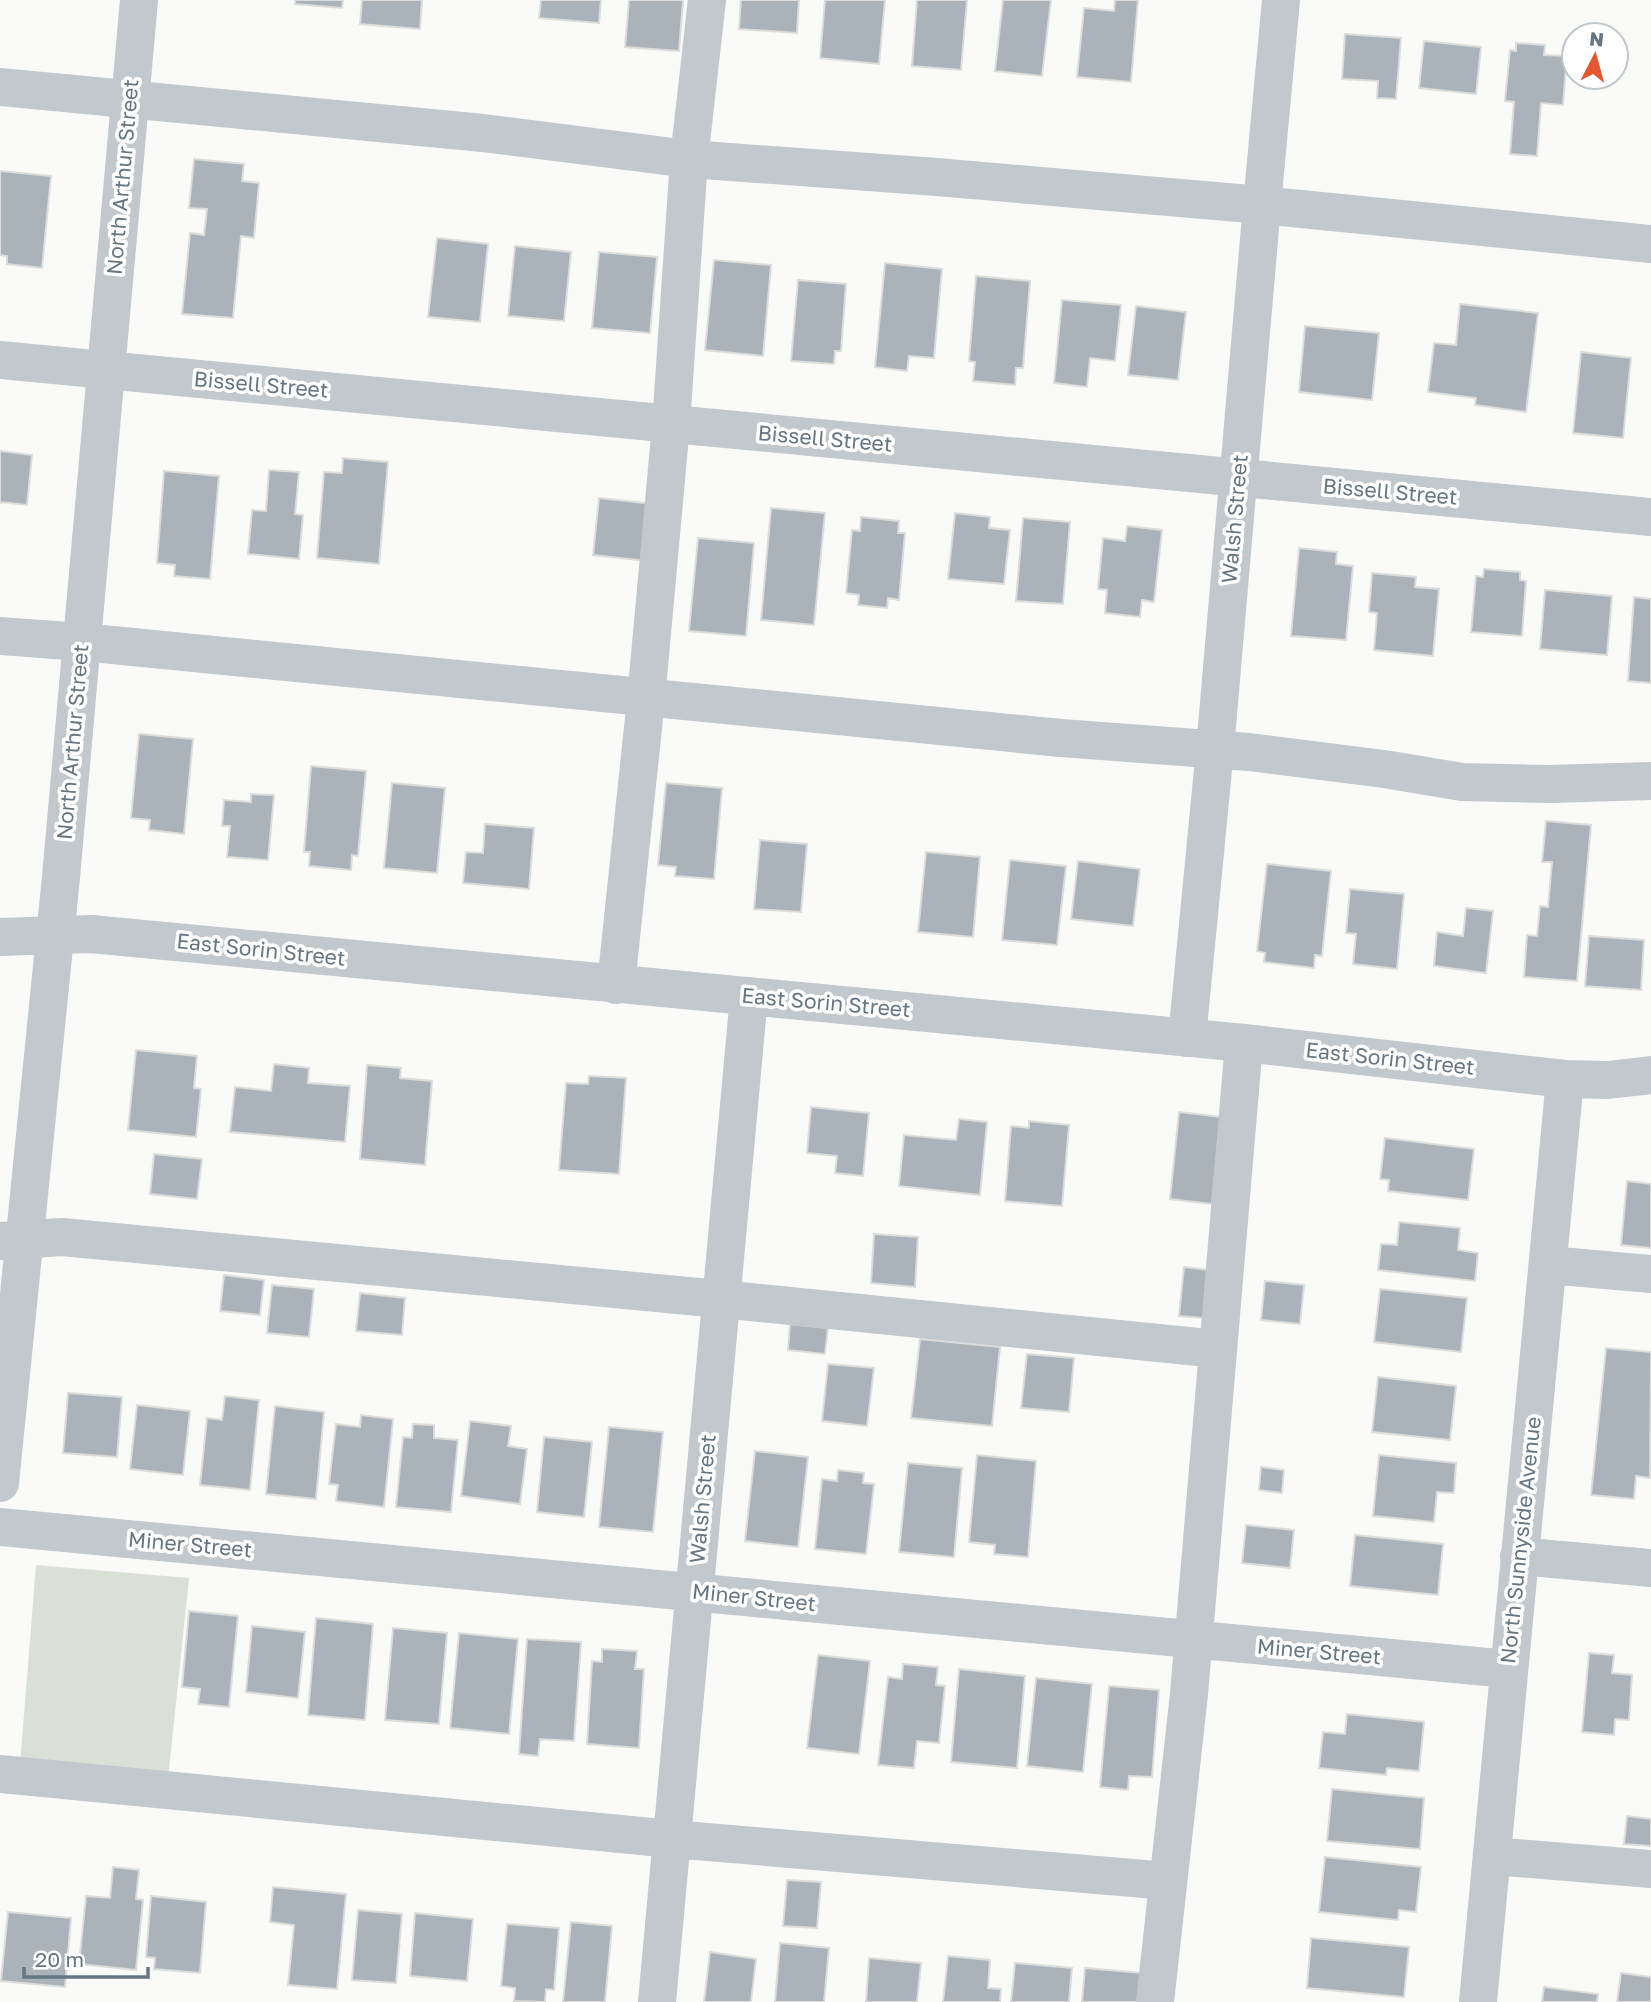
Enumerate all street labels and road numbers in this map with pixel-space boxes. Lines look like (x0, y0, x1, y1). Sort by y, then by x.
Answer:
street label: North Arthur Street (101, 78, 143, 276)
street label: Bissell Street (193, 365, 329, 403)
street label: Bissell Street (757, 419, 893, 457)
street label: Walsh Street (1215, 453, 1253, 584)
street label: Bissell Street (1322, 472, 1458, 510)
street label: North Arthur Street (51, 643, 93, 841)
street label: East Sorin Street (175, 927, 347, 971)
street label: East Sorin Street (741, 982, 912, 1022)
street label: East Sorin Street (1304, 1036, 1476, 1080)
street label: North Sunnyside Avenue (1494, 1415, 1546, 1665)
street label: Walsh Street (683, 1433, 721, 1564)
street label: Miner Street (127, 1526, 253, 1562)
street label: Miner Street (691, 1578, 817, 1616)
street label: Miner Street (1256, 1633, 1382, 1669)

